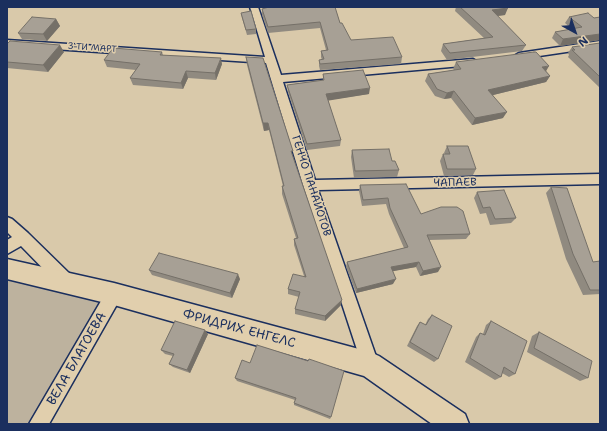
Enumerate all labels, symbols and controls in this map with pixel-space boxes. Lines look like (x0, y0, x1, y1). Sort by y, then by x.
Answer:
north arrow (555, 12, 595, 52)
text: N (575, 33, 591, 50)
street label: 3-ТИ МАРТ (67, 41, 117, 55)
street label: ГЕНЧО ПАНАЙОТОВ (288, 134, 334, 238)
street label: ЧАПАЕВ (433, 176, 477, 190)
street label: ФРИДРИХ ЕНГЕЛС (181, 306, 297, 352)
street label: ВЕЛА БЛАГОЕВА (44, 310, 110, 408)

